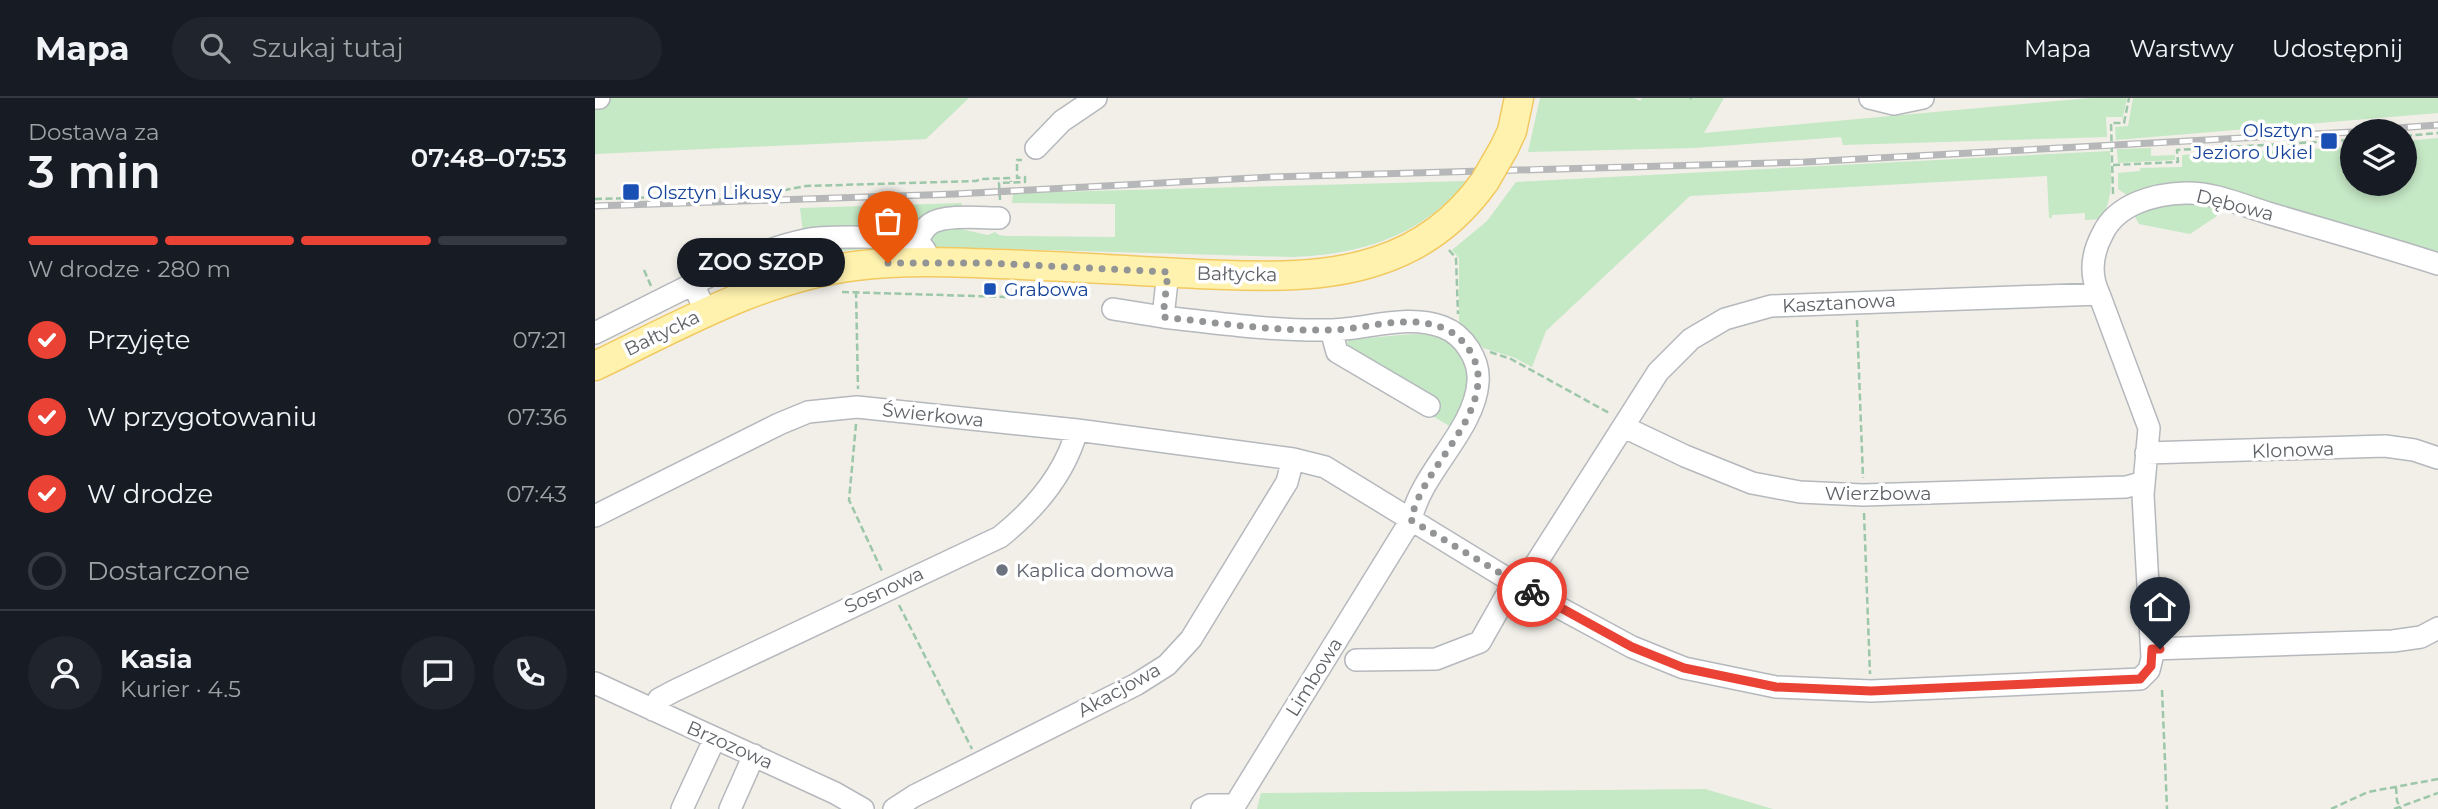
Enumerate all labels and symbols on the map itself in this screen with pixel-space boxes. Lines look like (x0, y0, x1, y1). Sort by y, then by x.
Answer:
place label: Olsztyn Jezioro Ukiel (2192, 119, 2313, 164)
marker: Olsztyn Jezioro Ukiel (2319, 131, 2339, 151)
place label: Olsztyn Likusy (647, 181, 783, 204)
marker: Olsztyn Likusy (621, 182, 641, 202)
street label: Dębowa (2194, 184, 2276, 226)
pin (858, 191, 918, 263)
callout: ZOO SZOP (678, 238, 846, 288)
street label: Bałtycka (1196, 262, 1278, 286)
place label: Grabowa (1004, 278, 1089, 301)
marker: Grabowa (982, 281, 998, 297)
street label: Kasztanowa (1781, 289, 1897, 317)
street label: Bałtycka (621, 305, 703, 361)
street label: Świerkowa (881, 398, 985, 432)
street label: Klonowa (2251, 437, 2335, 463)
street label: Wierzbowa (1825, 482, 1931, 505)
courier (1497, 557, 1567, 627)
place label: Kaplica domowa (1016, 559, 1175, 582)
street label: Sosnowa (841, 562, 927, 618)
marker: Kaplica domowa (994, 562, 1010, 578)
pin (2130, 577, 2190, 649)
street label: Limbowa (1281, 633, 1347, 721)
street label: Akacjowa (1074, 658, 1164, 722)
street label: Brzozowa (683, 716, 777, 774)

